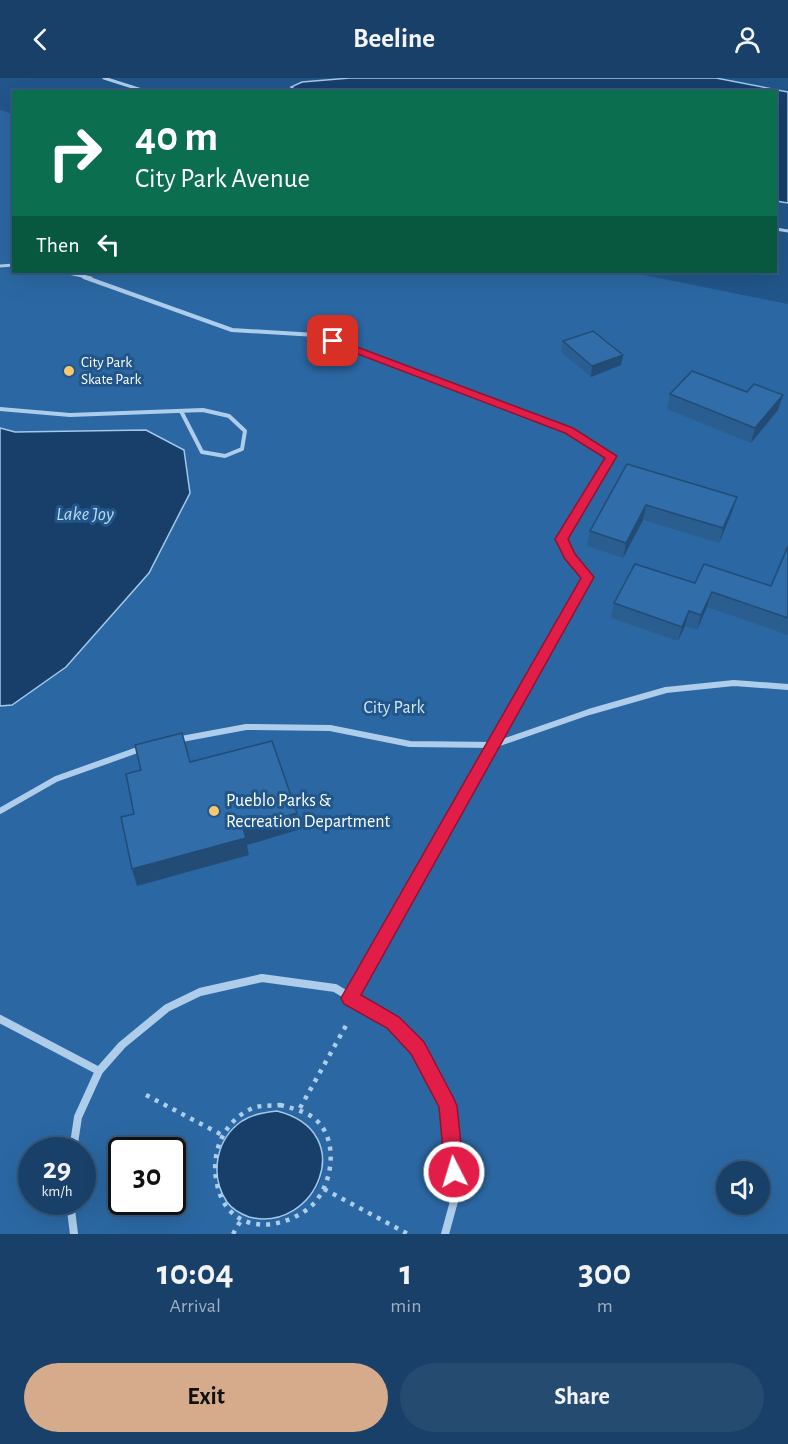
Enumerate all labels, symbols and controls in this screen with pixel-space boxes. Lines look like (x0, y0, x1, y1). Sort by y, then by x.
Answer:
icon: back (24, 23, 57, 56)
icon: person (731, 23, 764, 56)
text: Beeline (353, 25, 435, 52)
icon: right (36, 114, 114, 192)
text: 40 m (135, 116, 218, 158)
text: City Park Avenue (135, 165, 310, 192)
icon: left (92, 228, 125, 261)
text: Then (36, 234, 80, 256)
pin (307, 315, 358, 366)
icon: arrive (316, 324, 349, 357)
place label: City Park Skate Park (81, 355, 141, 387)
marker: City Park Skate Park (62, 364, 76, 378)
water label: Lake Joy (56, 504, 115, 524)
park label: City Park (363, 699, 425, 717)
place label: Pueblo Parks & Recreation Department (226, 792, 391, 831)
marker: Pueblo Parks & Recreation Department (207, 804, 221, 818)
speed limit sign: 30 (108, 1137, 186, 1215)
position arrow (422, 1140, 486, 1204)
text: 29 (43, 1154, 71, 1184)
map controls (716, 1161, 770, 1215)
button: sound (716, 1161, 770, 1215)
text: km/h (42, 1184, 72, 1199)
text: 10:04 (157, 1255, 234, 1291)
text: 1 (399, 1255, 412, 1291)
text: 300 (578, 1255, 631, 1291)
text: Arrival (169, 1296, 221, 1316)
text: min (390, 1296, 421, 1316)
text: m (597, 1296, 613, 1316)
button: Exit (24, 1363, 388, 1432)
button: Share (400, 1363, 764, 1432)

